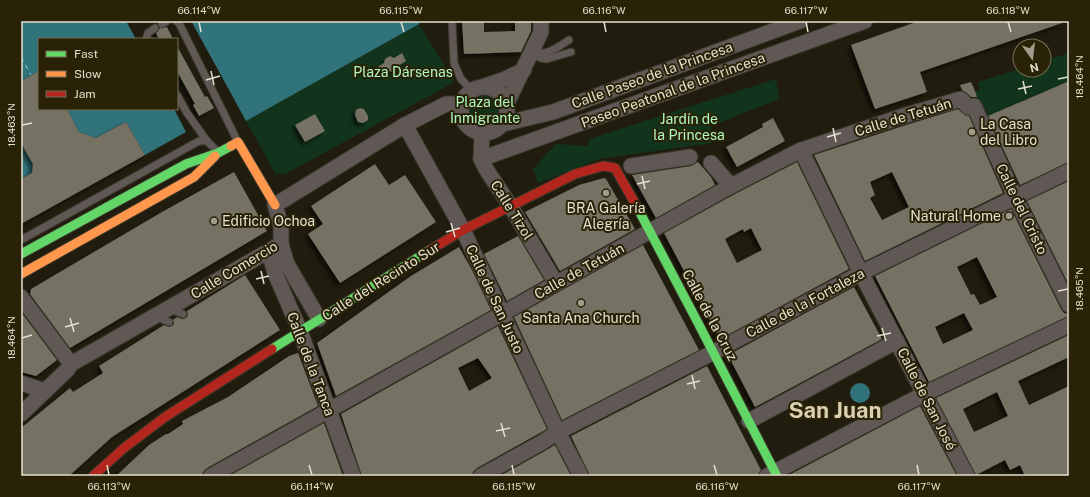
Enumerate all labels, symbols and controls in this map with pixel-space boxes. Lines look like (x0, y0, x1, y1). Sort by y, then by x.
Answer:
text: 66.114°W (177, 4, 221, 16)
text: 66.115°W (379, 4, 423, 16)
text: 66.116°W (582, 4, 626, 16)
text: 66.117°W (785, 4, 828, 16)
text: 66.118°W (986, 4, 1030, 16)
legend (38, 38, 178, 110)
street label: Calle Paseo de la Princesa (569, 38, 735, 112)
north arrow (1012, 38, 1052, 78)
text: Fast (74, 47, 99, 61)
street label: Paseo Peatonal de la Princesa (579, 49, 767, 131)
text: 18.464°N (1073, 55, 1085, 99)
text: N (1029, 61, 1040, 75)
park label: Plaza Dársenas (353, 64, 453, 80)
text: Slow (74, 67, 102, 81)
text: Jam (74, 87, 96, 101)
park label: Plaza del Inmigrante (450, 94, 520, 126)
street label: Calle de Tetuán (853, 95, 953, 139)
text: 18.463°N (5, 103, 17, 147)
park label: Jardín de la Princesa (653, 111, 725, 143)
place label: La Casa del Libro (980, 116, 1037, 148)
marker: La Casa del Libro (967, 127, 977, 137)
street label: Calle del Cristo (993, 161, 1051, 257)
street label: Calle Tizol (487, 177, 537, 243)
marker: BRA Galería Alegría (601, 188, 611, 198)
place label: BRA Galería Alegría (567, 200, 645, 232)
place label: Natural Home (910, 208, 1001, 224)
marker: Natural Home (1004, 211, 1014, 221)
place label: Edificio Ochoa (222, 213, 315, 229)
marker: Edificio Ochoa (209, 216, 219, 226)
street label: Calle Comercio (188, 238, 280, 302)
street label: Calle del Recinto Sur (319, 238, 443, 324)
street label: Calle de Tetuán (531, 240, 627, 302)
street label: Calle de San Justo (463, 242, 527, 356)
street label: Calle de la Fortaleza (743, 265, 867, 341)
street label: Calle de la Cruz (679, 267, 741, 364)
text: 18.465°N (1073, 267, 1085, 311)
marker: Santa Ana Church (576, 298, 586, 308)
street label: Calle de la Tanca (284, 310, 338, 418)
place label: Santa Ana Church (522, 310, 640, 326)
text: 18.464°N (5, 316, 17, 360)
street label: Calle de San José (894, 345, 960, 453)
district label: San Juan (789, 397, 882, 423)
text: 66.113°W (87, 480, 131, 492)
text: 66.114°W (290, 480, 334, 492)
text: 66.115°W (492, 480, 536, 492)
text: 66.116°W (695, 480, 739, 492)
text: 66.117°W (898, 480, 941, 492)

